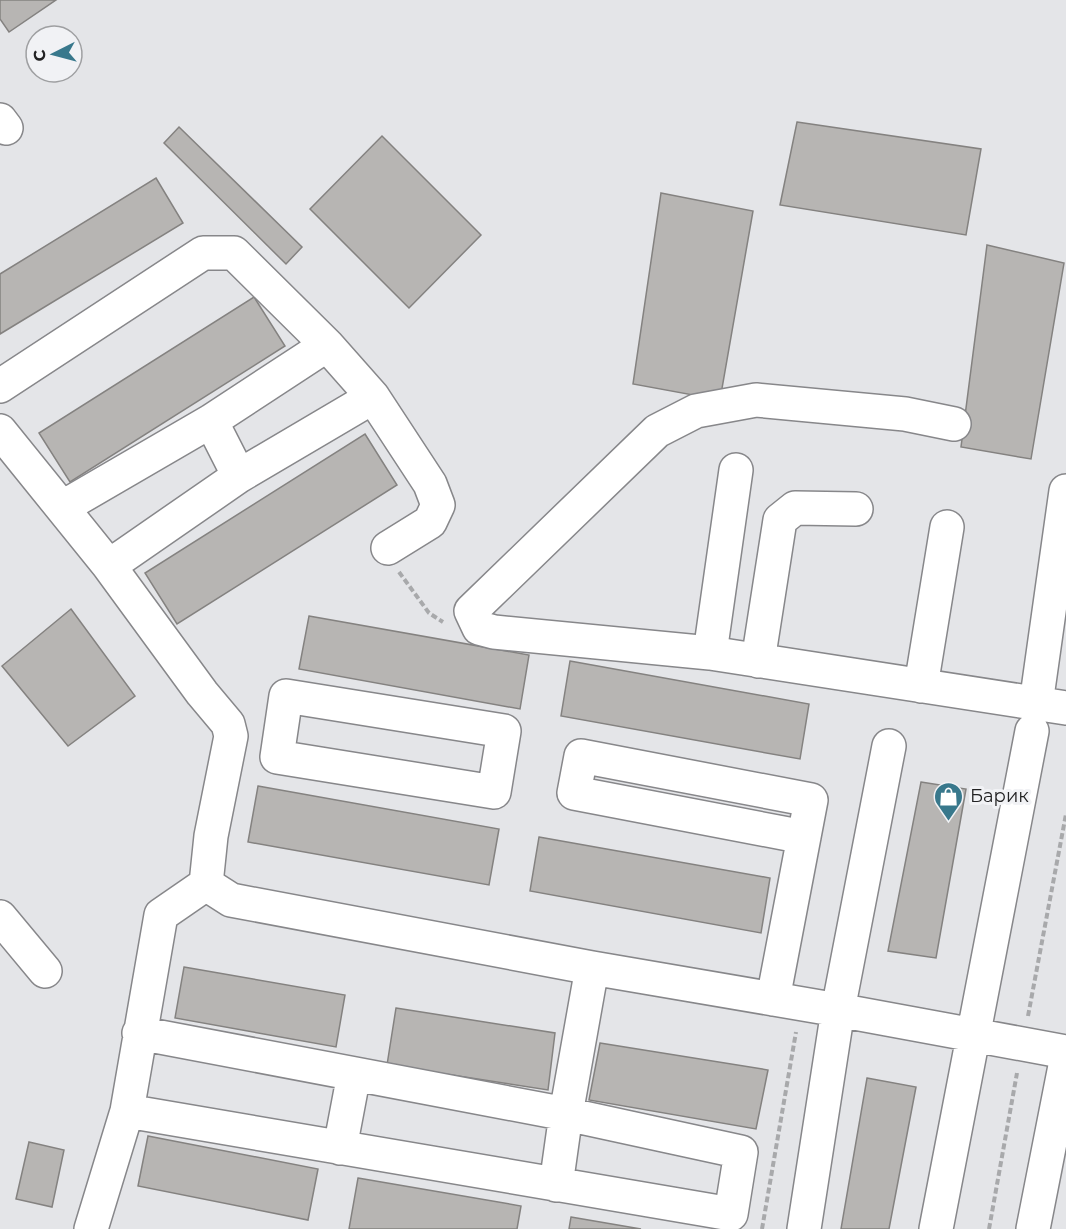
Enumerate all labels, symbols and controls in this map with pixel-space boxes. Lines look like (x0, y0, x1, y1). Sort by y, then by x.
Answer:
north arrow (24, 24, 84, 84)
text: С (29, 48, 50, 62)
shop icon: Барик (933, 780, 965, 822)
place label: Барик (970, 785, 1029, 807)

